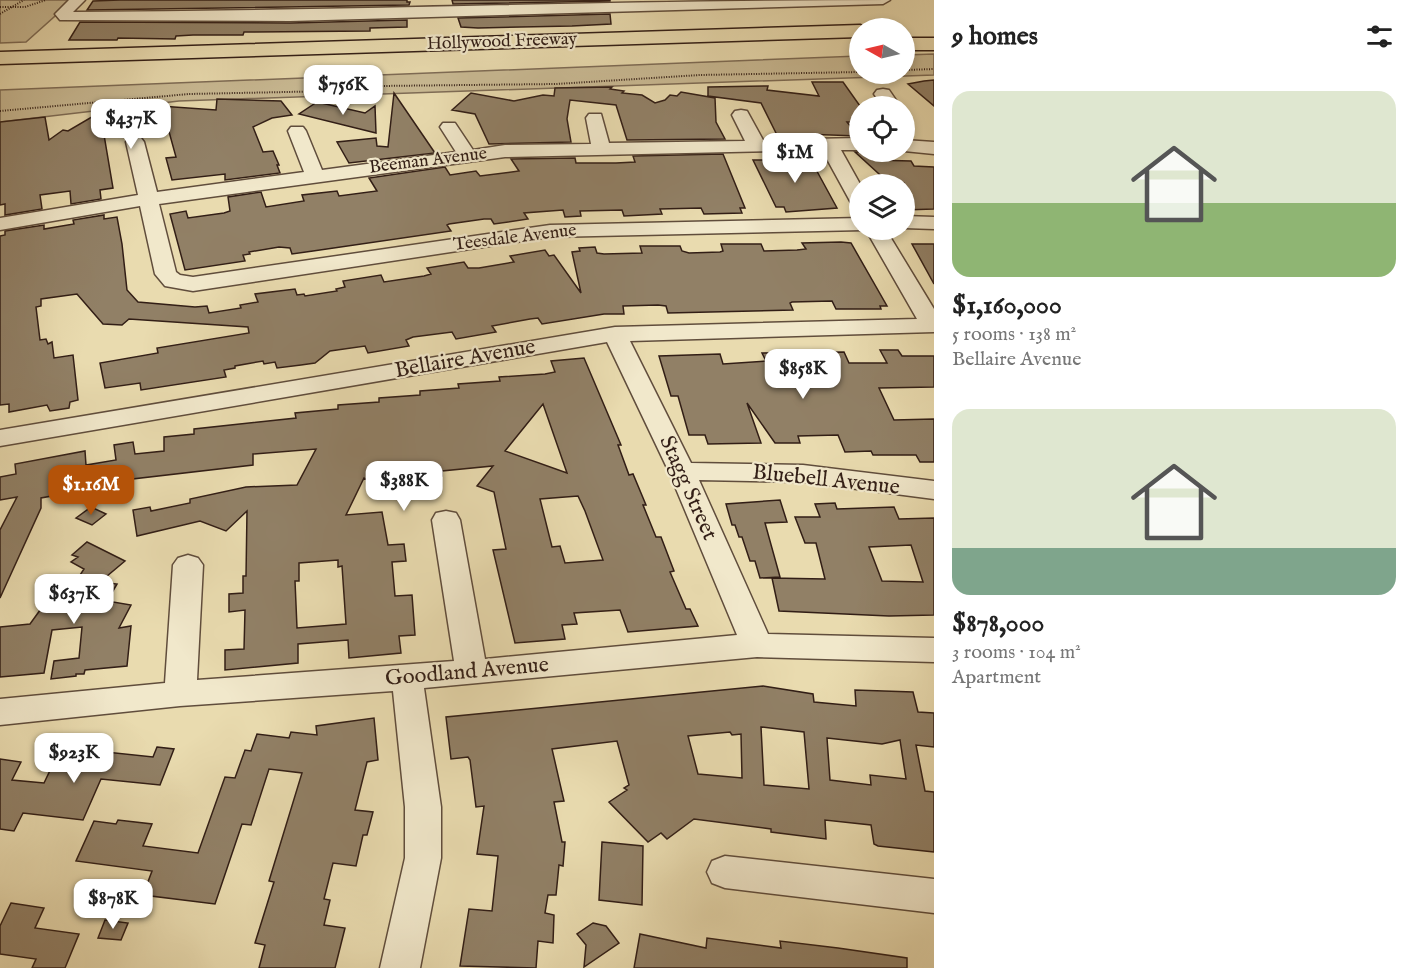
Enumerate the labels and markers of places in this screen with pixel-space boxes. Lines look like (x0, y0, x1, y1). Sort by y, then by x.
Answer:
pin: $756K (301, 65, 385, 116)
pin: $437K (89, 99, 173, 150)
pin: $1M (766, 133, 824, 184)
pin: $858K (761, 349, 845, 400)
pin: $388K (362, 461, 446, 512)
pin: $1.16M (42, 465, 140, 516)
pin: $637K (32, 574, 116, 625)
pin: $923K (32, 733, 116, 784)
pin: $878K (71, 879, 155, 930)

